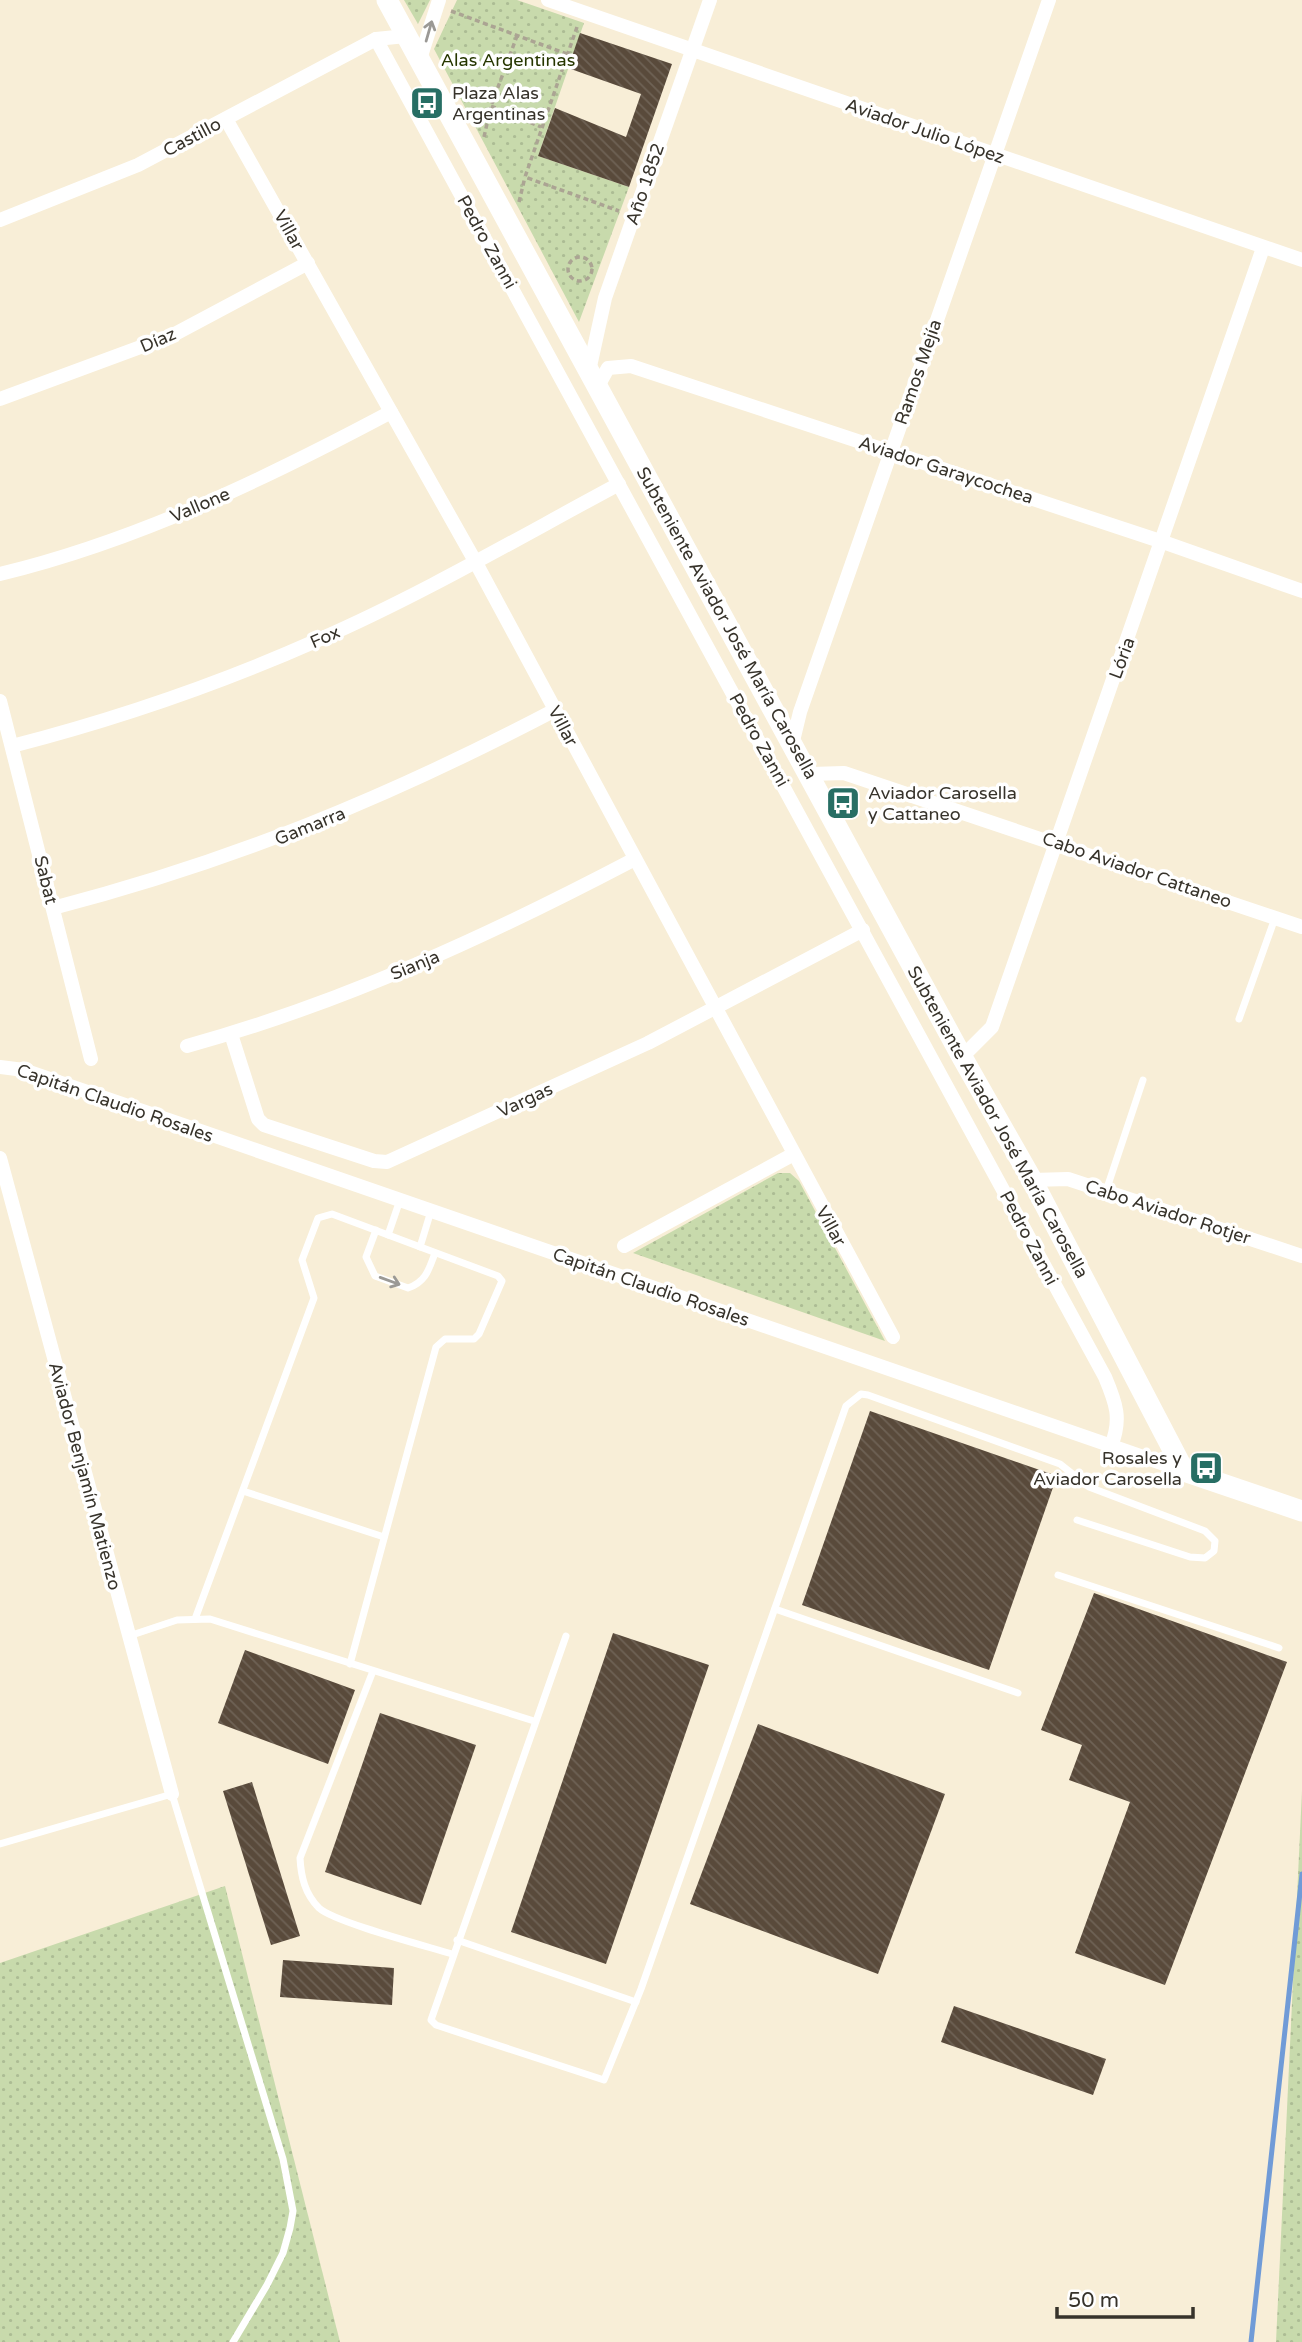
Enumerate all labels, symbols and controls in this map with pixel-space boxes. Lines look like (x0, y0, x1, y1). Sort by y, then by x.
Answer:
one-way arrow (423, 20, 436, 42)
park label: Alas Argentinas (441, 49, 575, 71)
place label: Plaza Alas Argentinas (452, 82, 545, 125)
bus stop icon: Plaza Alas Argentinas (408, 84, 446, 122)
street label: Aviador Julio López (843, 93, 1007, 169)
street label: Castillo (159, 113, 225, 161)
street label: Año 1852 (621, 140, 669, 228)
street label: Pedro Zanni (452, 191, 522, 293)
street label: Villar (269, 206, 309, 254)
street label: Ramos Mejía (890, 316, 946, 428)
street label: Díaz (137, 323, 179, 357)
street label: Aviador Garaycochea (856, 431, 1036, 509)
street label: Subteniente Aviador José María Carosella (632, 463, 822, 783)
street label: Vallone (167, 483, 233, 527)
street label: Fox (307, 621, 343, 653)
street label: Lória (1104, 634, 1140, 682)
street label: Pedro Zanni (724, 689, 794, 791)
street label: Villar (543, 702, 583, 750)
place label: Aviador Carosella y Cattaneo (868, 782, 1017, 825)
bus stop icon: Aviador Carosella y Cattaneo (824, 784, 862, 822)
street label: Gamarra (271, 802, 349, 850)
street label: Cabo Aviador Cattaneo (1039, 827, 1235, 913)
street label: Sabat (29, 853, 63, 907)
street label: Sianja (387, 945, 443, 985)
street label: Subteniente Aviador José María Carosella (903, 962, 1093, 1282)
street label: Capitán Claudio Rosales (14, 1059, 216, 1147)
street label: Vargas (494, 1078, 556, 1122)
street label: Cabo Aviador Rotjer (1083, 1175, 1254, 1249)
street label: Pedro Zanni (995, 1187, 1063, 1289)
street label: Villar (811, 1202, 851, 1250)
street label: Capitán Claudio Rosales (550, 1243, 752, 1331)
one-way arrow (379, 1276, 401, 1289)
street label: Aviador Benjamín Matienzo (44, 1359, 126, 1593)
place label: Rosales y Aviador Carosella (1033, 1447, 1182, 1490)
bus stop icon: Rosales y Aviador Carosella (1187, 1449, 1225, 1487)
scale bar (1057, 2276, 1194, 2320)
text: 50 m (1068, 2288, 1119, 2313)

